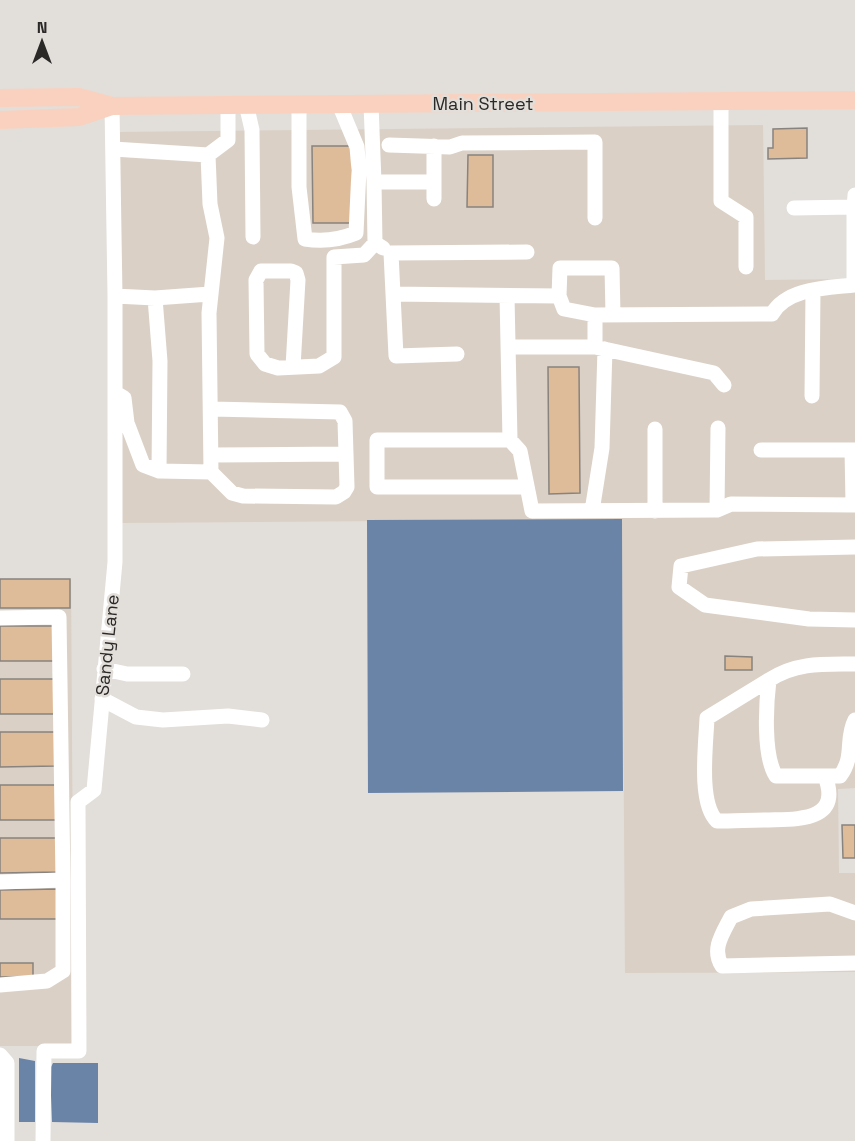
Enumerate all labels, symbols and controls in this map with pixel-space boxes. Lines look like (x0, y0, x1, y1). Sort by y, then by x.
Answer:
north arrow (12, 12, 72, 72)
text: N (37, 17, 47, 38)
street label: Main Street (433, 92, 534, 115)
street label: Sandy Lane (90, 593, 124, 697)

